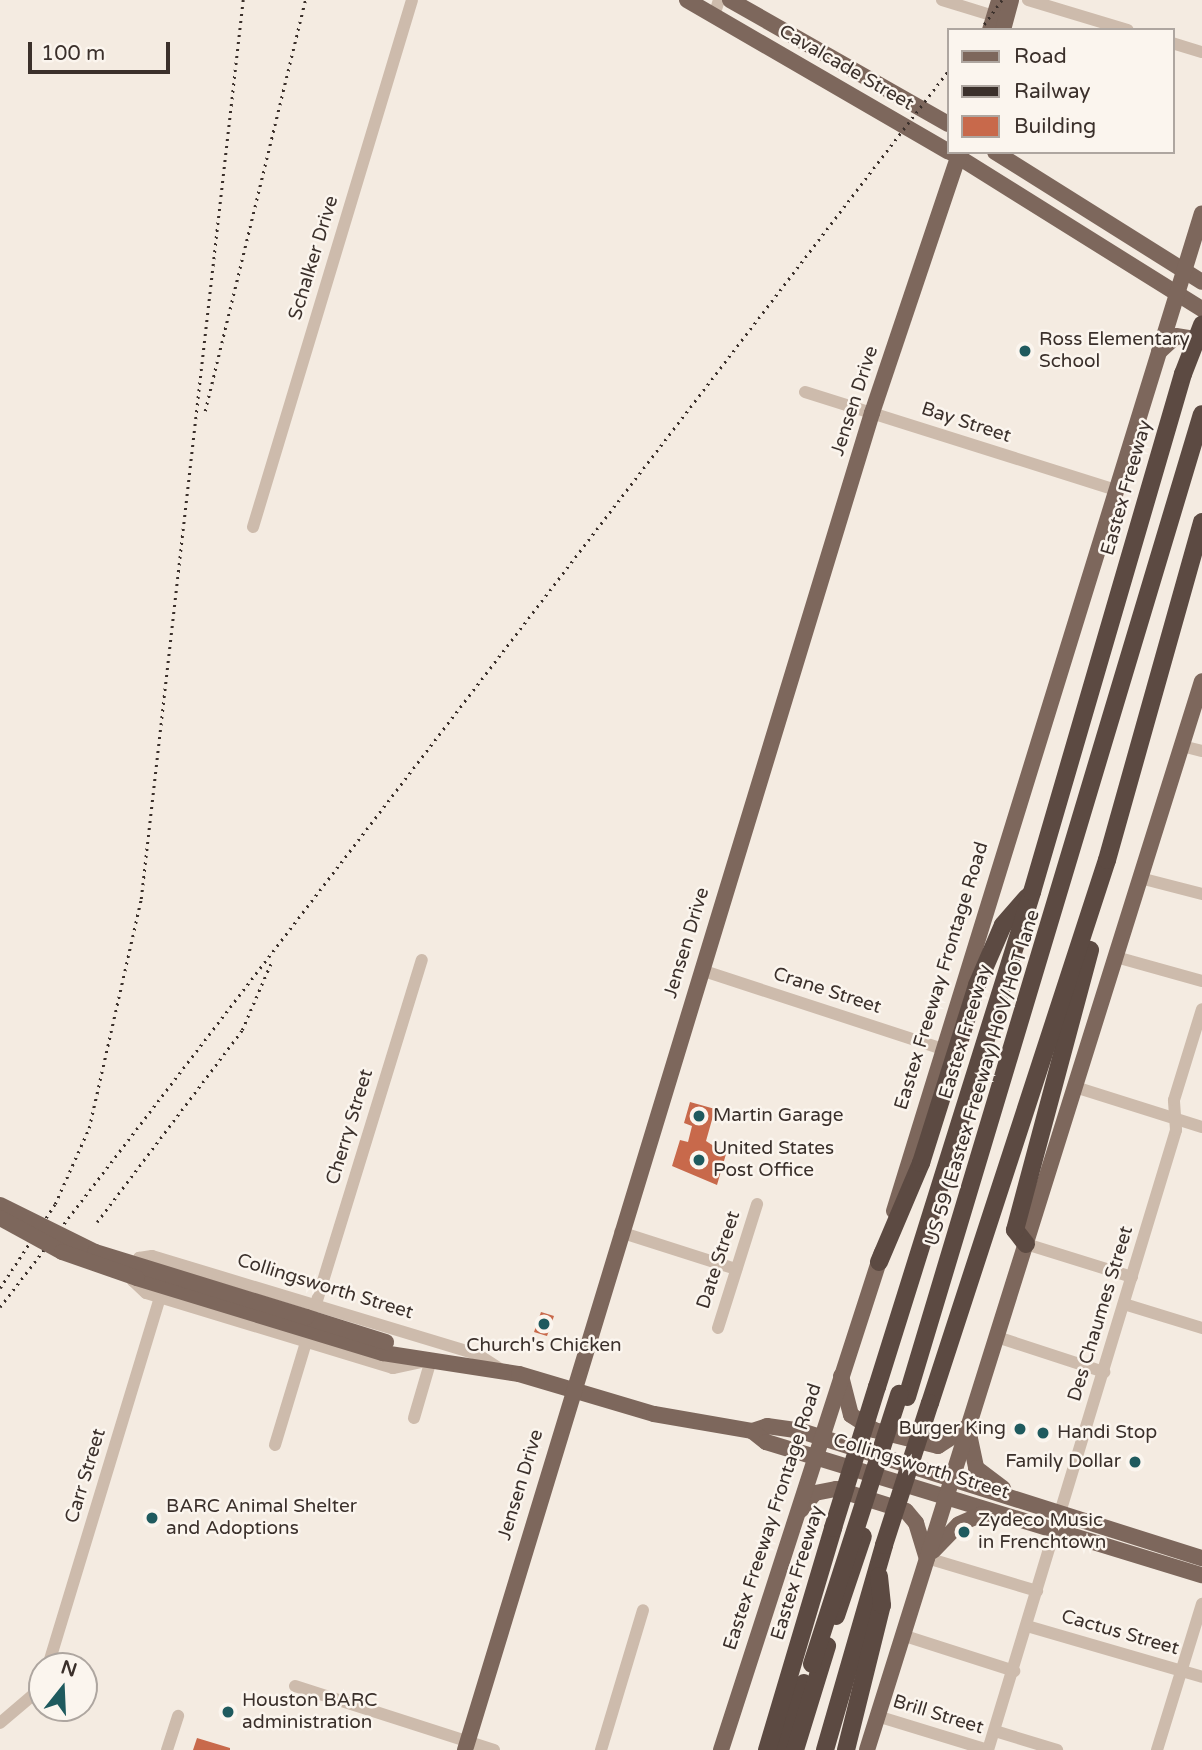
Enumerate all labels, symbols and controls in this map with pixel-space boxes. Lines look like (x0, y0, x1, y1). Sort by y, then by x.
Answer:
street label: Cavalcade Street (775, 20, 917, 116)
scale bar (32, 28, 173, 72)
legend (946, 28, 1174, 154)
text: 100 m (41, 41, 105, 66)
text: Road (1014, 44, 1067, 69)
text: Railway (1014, 79, 1091, 104)
text: Building (1014, 114, 1096, 139)
street label: Schalker Drive (284, 193, 344, 323)
place label: Ross Elementary School (1039, 329, 1190, 373)
street label: Jensen Drive (826, 343, 884, 459)
marker: Ross Elementary School (1017, 343, 1033, 359)
street label: Bay Street (918, 398, 1014, 448)
street label: Eastex Freeway (1097, 418, 1157, 558)
street label: Eastex Freeway Frontage Road (890, 839, 994, 1113)
street label: Jensen Drive (659, 885, 715, 1001)
street label: US 59 (Eastex Freeway) HOV/HOT lane (921, 907, 1045, 1249)
street label: Eastex Freeway (935, 962, 997, 1102)
street label: Crane Street (770, 963, 884, 1019)
street label: Cherry Street (322, 1067, 378, 1187)
place label: Martin Garage (713, 1105, 844, 1127)
marker: Martin Garage (691, 1108, 707, 1124)
place label: United States Post Office (713, 1138, 834, 1182)
marker: United States Post Office (691, 1152, 707, 1168)
street label: Date Street (692, 1208, 746, 1312)
street label: Des Chaumes Street (1063, 1224, 1139, 1404)
street label: Collingsworth Street (234, 1249, 416, 1325)
marker: Church's Chicken (536, 1316, 552, 1332)
place label: Church's Chicken (466, 1335, 622, 1357)
street label: Eastex Freeway Frontage Road (719, 1381, 827, 1653)
place label: Burger King (898, 1418, 1006, 1440)
marker: Burger King (1012, 1421, 1028, 1437)
place label: Handi Stop (1057, 1422, 1157, 1444)
marker: Handi Stop (1035, 1425, 1051, 1441)
street label: Carr Street (61, 1426, 111, 1526)
street label: Jensen Drive (493, 1427, 549, 1543)
street label: Collingsworth Street (830, 1429, 1012, 1505)
place label: Family Dollar (1005, 1451, 1121, 1473)
marker: Family Dollar (1127, 1454, 1143, 1470)
place label: BARC Animal Shelter and Adoptions (166, 1496, 357, 1540)
street label: Eastex Freeway (767, 1503, 829, 1643)
marker: BARC Animal Shelter and Adoptions (144, 1510, 160, 1526)
place label: Zydeco Music in Frenchtown (978, 1510, 1106, 1554)
marker: Zydeco Music in Frenchtown (956, 1524, 972, 1540)
street label: Cactus Street (1059, 1605, 1181, 1661)
north arrow (28, 1652, 98, 1722)
text: N (58, 1656, 80, 1682)
place label: Houston BARC administration (242, 1690, 378, 1734)
street label: Brill Street (890, 1690, 986, 1740)
marker: Houston BARC administration (220, 1704, 236, 1720)

